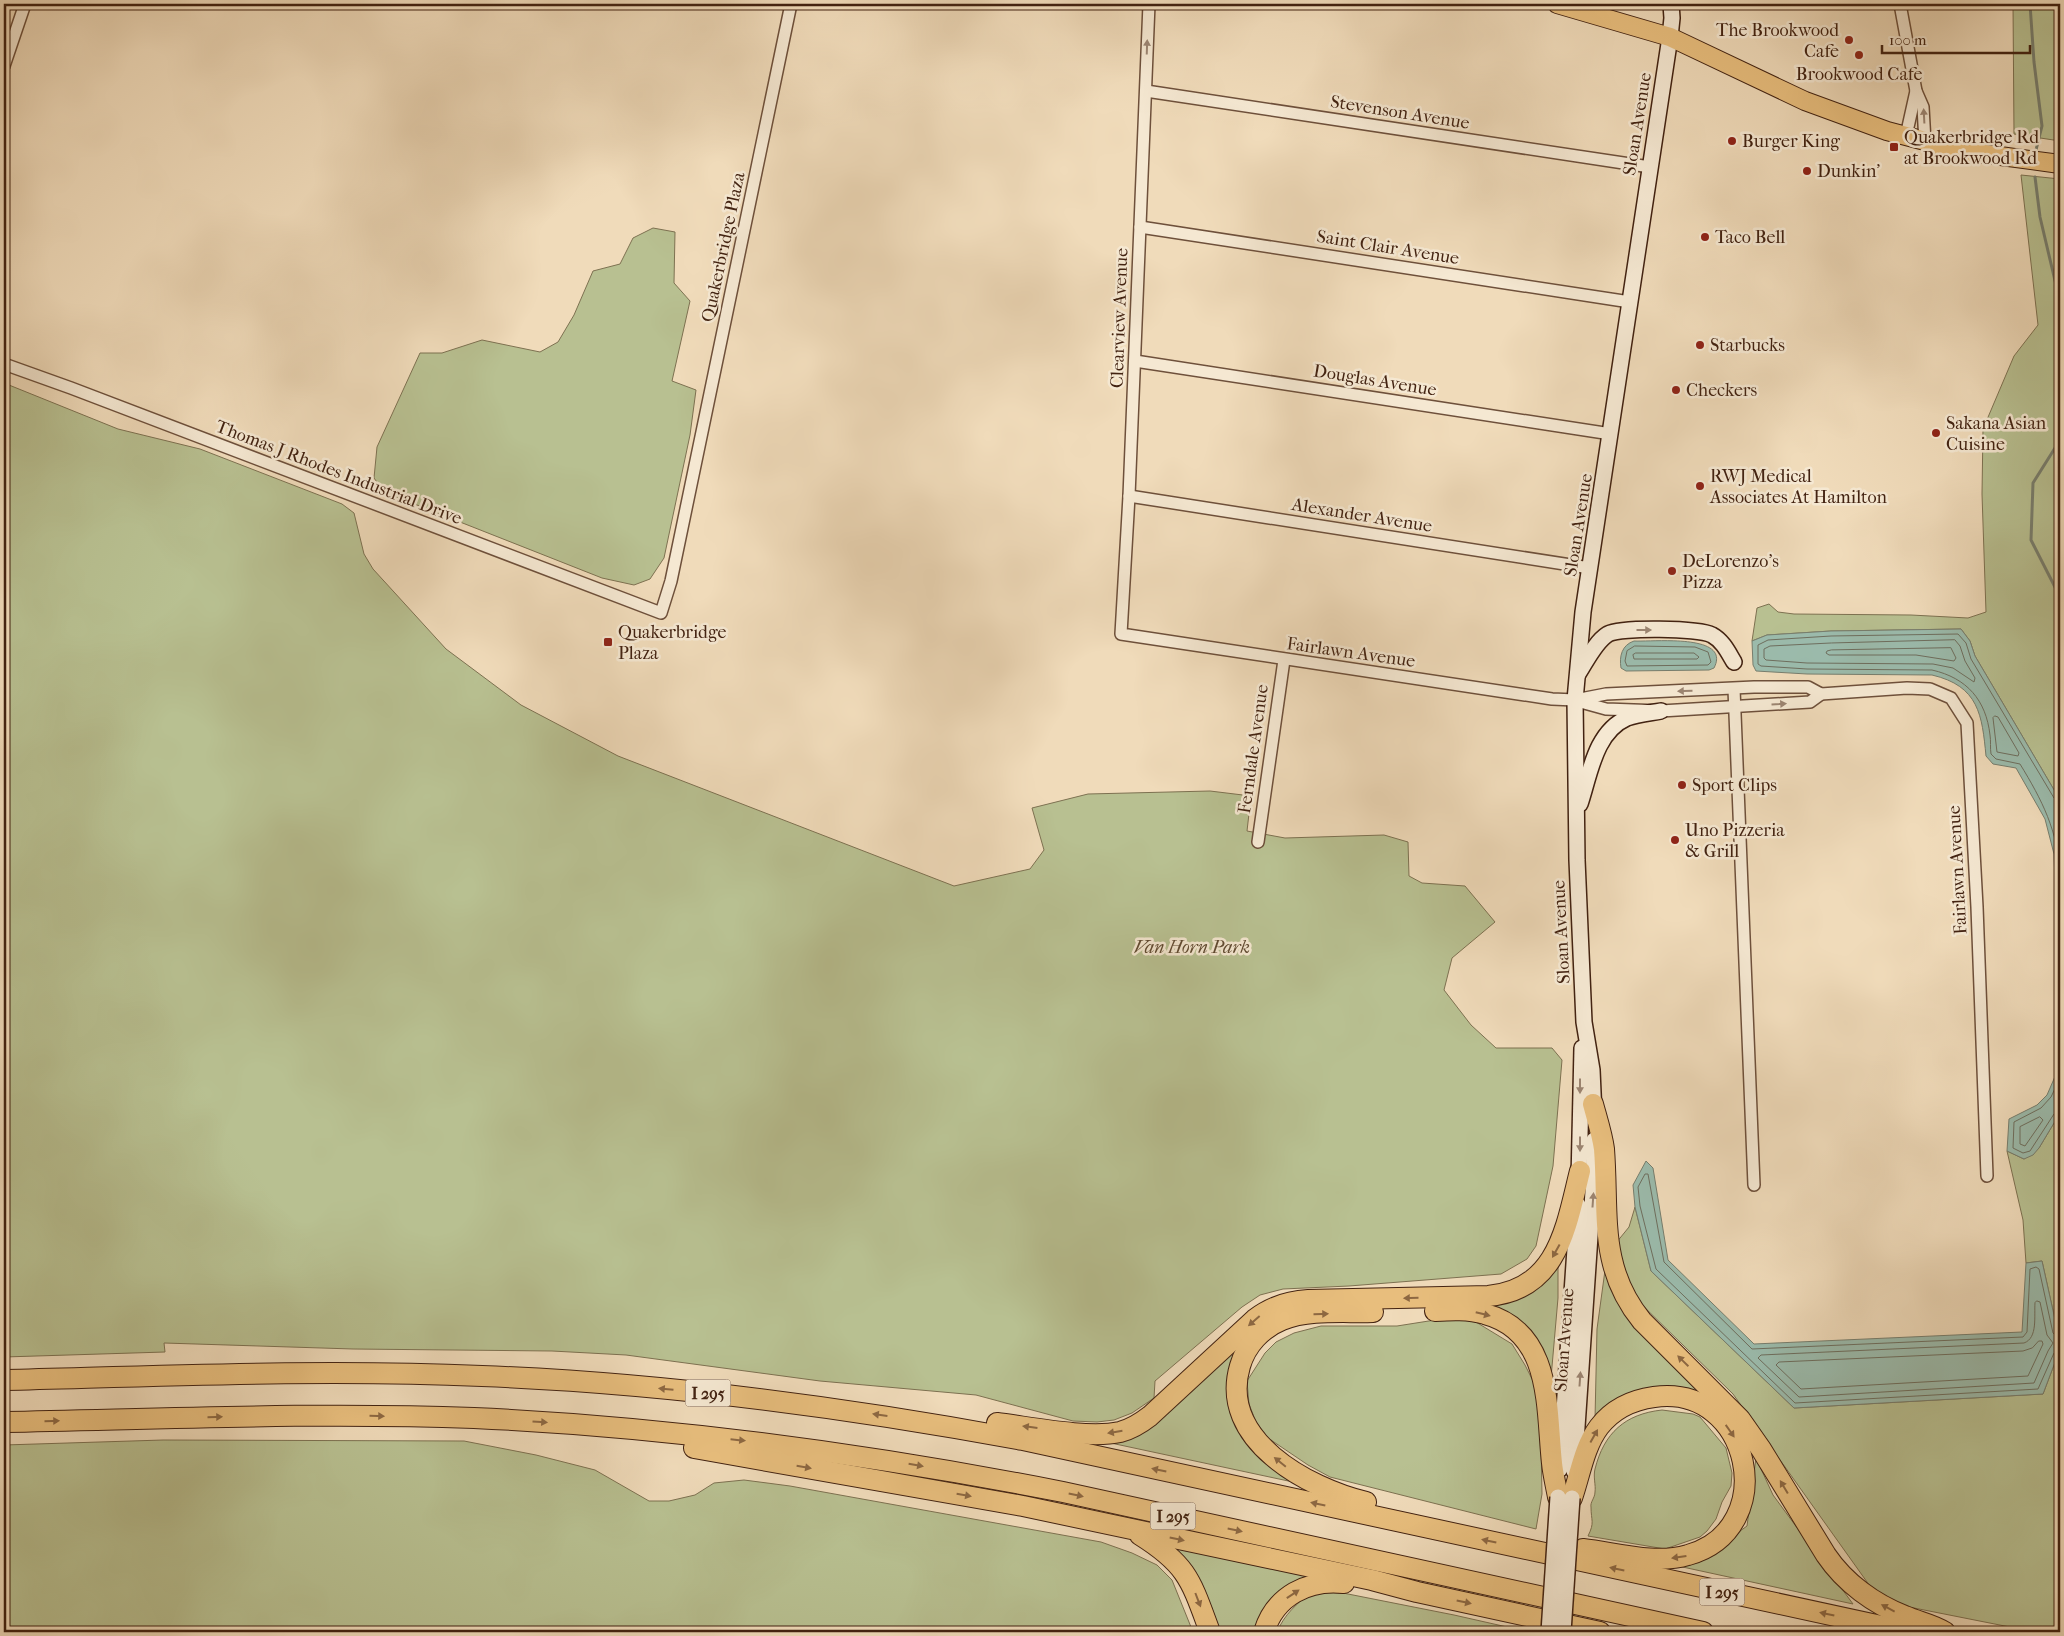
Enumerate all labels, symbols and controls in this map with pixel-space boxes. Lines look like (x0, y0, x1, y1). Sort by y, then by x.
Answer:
place label: The Brookwood Cafe (1716, 20, 1839, 62)
scale bar (1882, 22, 2029, 54)
text: 100 m (1889, 31, 1927, 49)
marker: The Brookwood Cafe (1843, 34, 1855, 46)
one-way arrow (1144, 39, 1152, 55)
marker: Brookwood Cafe (1853, 49, 1865, 61)
place label: Brookwood Cafe (1796, 64, 1922, 85)
street label: Sloan Avenue (1619, 71, 1656, 177)
street label: Stevenson Avenue (1329, 91, 1471, 134)
one-way arrow (1919, 108, 1927, 124)
place label: Quakerbridge Rd at Brookwood Rd (1904, 127, 2039, 169)
place label: Burger King (1742, 131, 1840, 152)
marker: Burger King (1726, 135, 1738, 147)
marker: Quakerbridge Rd at Brookwood Rd (1888, 141, 1900, 153)
place label: Dunkin' (1817, 161, 1880, 182)
marker: Dunkin' (1801, 165, 1813, 177)
street label: Quakerbridge Plaza (697, 170, 750, 324)
street label: Saint Clair Avenue (1315, 226, 1461, 269)
place label: Taco Bell (1715, 227, 1785, 248)
marker: Taco Bell (1699, 231, 1711, 243)
street label: Clearview Avenue (1107, 248, 1132, 388)
place label: Starbucks (1710, 335, 1785, 356)
marker: Starbucks (1694, 339, 1706, 351)
street label: Douglas Avenue (1312, 360, 1438, 401)
place label: Checkers (1686, 380, 1757, 401)
marker: Checkers (1670, 384, 1682, 396)
place label: Sakana Asian Cuisine (1946, 413, 2047, 455)
street label: Thomas J Rhodes Industrial Drive (213, 416, 465, 529)
marker: Sakana Asian Cuisine (1930, 427, 1942, 439)
place label: RWJ Medical Associates At Hamilton (1709, 466, 1887, 508)
street label: Sloan Avenue (1560, 472, 1597, 578)
marker: RWJ Medical Associates At Hamilton (1694, 480, 1706, 492)
street label: Alexander Avenue (1289, 494, 1434, 537)
place label: DeLorenzo's Pizza (1682, 551, 1779, 593)
marker: DeLorenzo's Pizza (1666, 565, 1678, 577)
place label: Quakerbridge Plaza (618, 622, 727, 664)
one-way arrow (1636, 626, 1652, 634)
street label: Fairlawn Avenue (1285, 633, 1417, 672)
marker: Quakerbridge Plaza (602, 636, 614, 648)
street label: Ferndale Avenue (1234, 683, 1273, 815)
one-way arrow (1677, 687, 1693, 695)
one-way arrow (1771, 700, 1787, 708)
place label: Sport Clips (1692, 775, 1777, 796)
marker: Sport Clips (1676, 779, 1688, 791)
street label: Fairlawn Avenue (1944, 805, 1971, 935)
place label: Uno Pizzeria & Grill (1685, 820, 1785, 862)
marker: Uno Pizzeria & Grill (1669, 834, 1681, 846)
street label: Sloan Avenue (1548, 879, 1575, 984)
park label: Van Horn Park (1134, 937, 1250, 958)
one-way arrow (1576, 1079, 1584, 1095)
one-way arrow (1576, 1136, 1584, 1152)
one-way arrow (1589, 1192, 1597, 1208)
one-way arrow (1552, 1244, 1560, 1258)
street label: Sloan Avenue (1550, 1287, 1579, 1393)
one-way arrow (1403, 1294, 1419, 1302)
one-way arrow (1313, 1310, 1329, 1318)
one-way arrow (1475, 1310, 1490, 1318)
one-way arrow (1248, 1315, 1260, 1326)
one-way arrow (1677, 1356, 1689, 1368)
one-way arrow (1577, 1371, 1585, 1387)
road number: I 295 (686, 1380, 730, 1406)
one-way arrow (658, 1384, 674, 1392)
one-way arrow (871, 1411, 887, 1419)
one-way arrow (370, 1412, 386, 1420)
one-way arrow (207, 1413, 223, 1421)
one-way arrow (45, 1417, 61, 1425)
one-way arrow (532, 1418, 548, 1426)
one-way arrow (1022, 1423, 1038, 1431)
one-way arrow (1725, 1424, 1735, 1438)
one-way arrow (1107, 1428, 1123, 1436)
one-way arrow (1590, 1429, 1599, 1442)
one-way arrow (730, 1436, 746, 1444)
one-way arrow (1274, 1457, 1287, 1468)
one-way arrow (909, 1462, 925, 1470)
one-way arrow (796, 1463, 812, 1471)
one-way arrow (1151, 1465, 1167, 1473)
one-way arrow (1780, 1481, 1789, 1494)
one-way arrow (1068, 1491, 1083, 1499)
one-way arrow (956, 1492, 972, 1500)
one-way arrow (1310, 1500, 1325, 1508)
road number: I 295 (1150, 1502, 1196, 1530)
one-way arrow (1227, 1526, 1242, 1534)
one-way arrow (1170, 1535, 1185, 1543)
one-way arrow (1481, 1537, 1496, 1545)
one-way arrow (1671, 1553, 1687, 1561)
one-way arrow (1608, 1564, 1624, 1572)
road number: I 295 (1700, 1578, 1744, 1605)
one-way arrow (1286, 1589, 1299, 1599)
one-way arrow (1194, 1593, 1202, 1608)
one-way arrow (1457, 1599, 1473, 1607)
one-way arrow (1881, 1604, 1896, 1612)
one-way arrow (1818, 1610, 1834, 1618)

